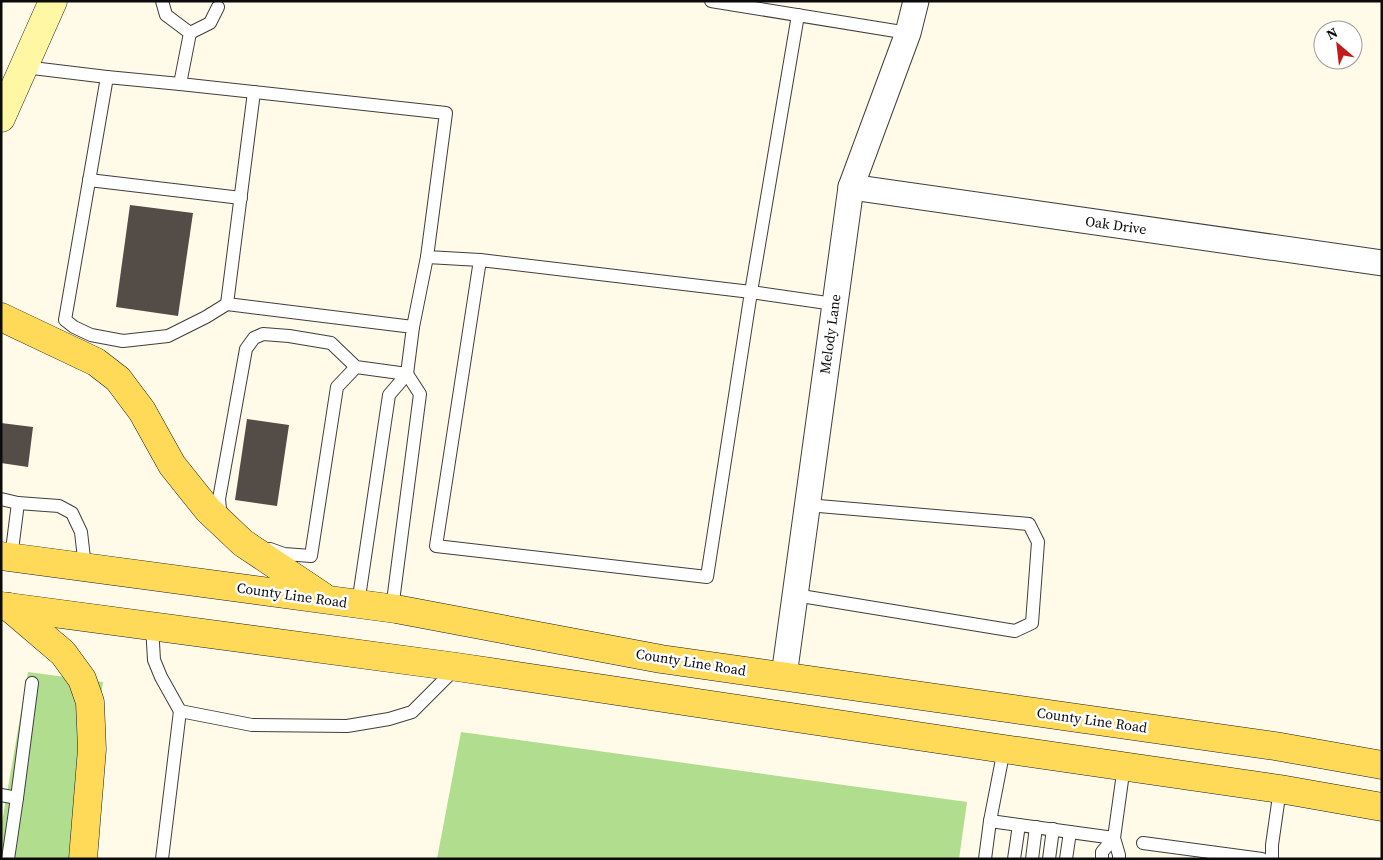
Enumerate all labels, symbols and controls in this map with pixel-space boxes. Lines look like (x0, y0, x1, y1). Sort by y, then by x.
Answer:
north arrow (1313, 20, 1363, 70)
text: N (1323, 22, 1341, 45)
street label: Oak Drive (1084, 211, 1148, 239)
street label: Melody Lane (814, 293, 846, 375)
street label: County Line Road (236, 577, 348, 613)
street label: County Line Road (635, 643, 747, 681)
street label: County Line Road (1036, 702, 1148, 738)

